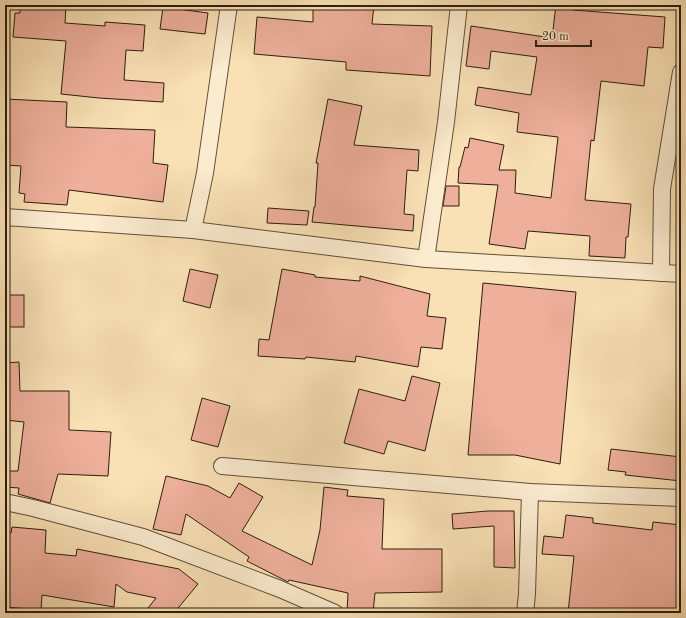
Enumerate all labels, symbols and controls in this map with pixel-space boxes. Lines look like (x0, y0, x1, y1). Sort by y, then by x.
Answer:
scale bar (536, 22, 591, 48)
text: 20 m (542, 31, 569, 43)

